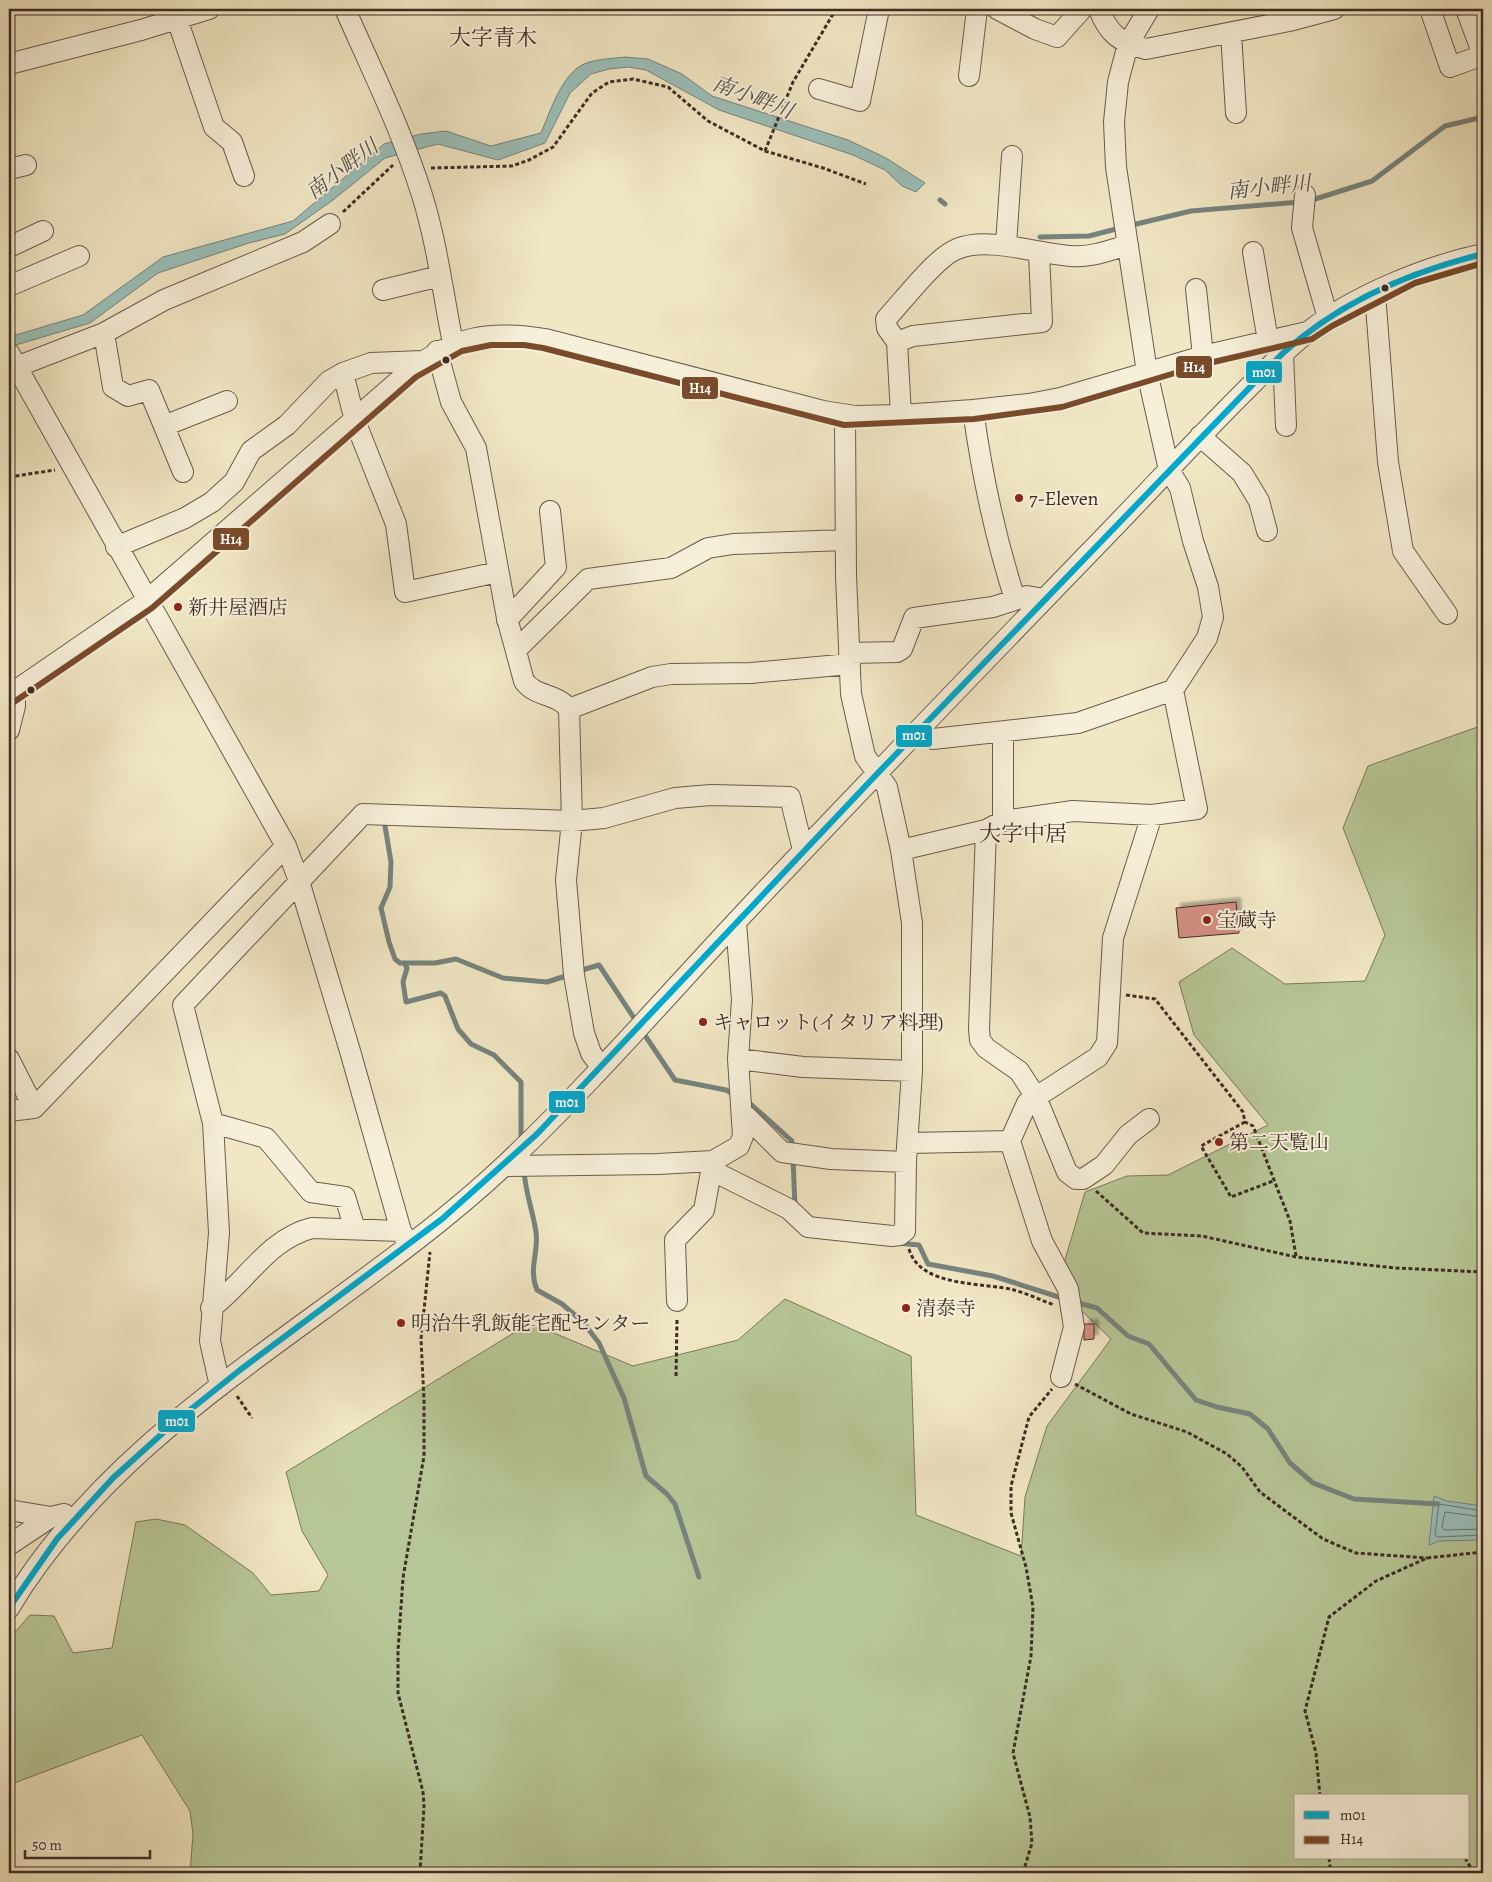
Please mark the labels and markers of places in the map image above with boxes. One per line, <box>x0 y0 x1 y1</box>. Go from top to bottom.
unlabelled marker <box>1380 283 1390 293</box>
unlabelled marker <box>441 355 451 365</box>
place label: 7-Eleven <box>1029 485 1099 512</box>
marker: 7-Eleven <box>1013 492 1025 504</box>
place label: 新井屋酒店 <box>188 594 288 621</box>
marker: 新井屋酒店 <box>172 601 184 613</box>
unlabelled marker <box>26 685 36 695</box>
place label: 宝蔵寺 <box>1217 907 1277 934</box>
marker: 宝蔵寺 <box>1201 914 1213 926</box>
place label: キャロット(イタリア料理) <box>713 1009 944 1036</box>
marker: キャロット(イタリア料理) <box>697 1016 709 1028</box>
place label: 第二天覧山 <box>1229 1129 1329 1156</box>
marker: 第二天覧山 <box>1213 1136 1225 1148</box>
place label: 清泰寺 <box>916 1295 976 1322</box>
marker: 清泰寺 <box>900 1302 912 1314</box>
place label: 明治牛乳飯能宅配センター <box>411 1310 650 1337</box>
marker: 明治牛乳飯能宅配センター <box>395 1317 407 1329</box>

